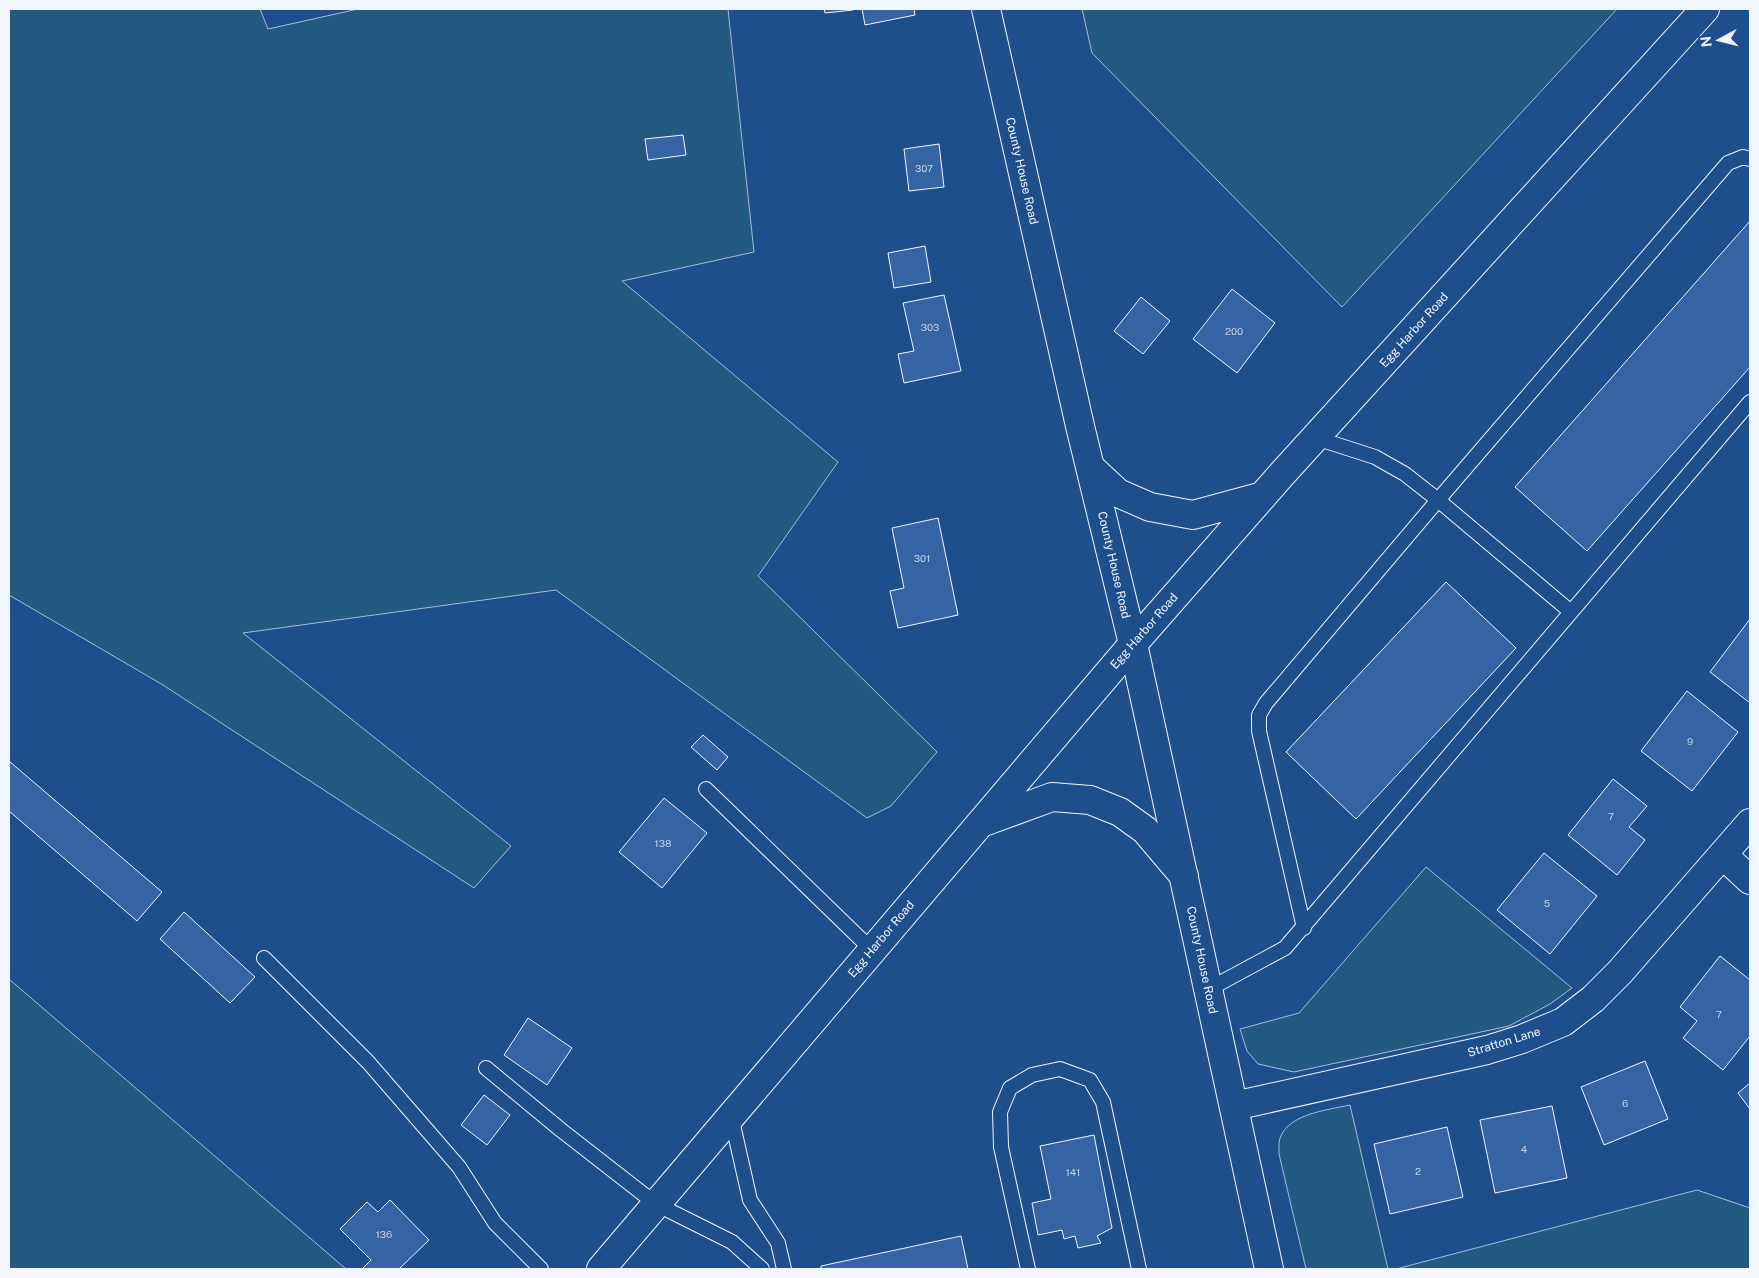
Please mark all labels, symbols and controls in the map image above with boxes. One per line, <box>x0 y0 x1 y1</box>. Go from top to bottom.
north arrow <box>1694 15 1744 65</box>
text: N <box>1697 35 1715 48</box>
street label: County House Road <box>1003 116 1041 226</box>
house number: 307 <box>915 162 933 174</box>
street label: Egg Harbor Road <box>1377 290 1451 370</box>
house number: 303 <box>921 321 939 333</box>
house number: 200 <box>1225 325 1243 337</box>
street label: County House Road <box>1095 510 1133 620</box>
house number: 301 <box>914 552 930 564</box>
street label: Egg Harbor Road <box>1107 590 1181 672</box>
house number: 9 <box>1687 735 1693 747</box>
house number: 7 <box>1608 810 1614 822</box>
house number: 138 <box>655 837 671 849</box>
house number: 5 <box>1544 897 1550 909</box>
street label: Egg Harbor Road <box>845 898 917 980</box>
street label: County House Road <box>1184 905 1220 1015</box>
house number: 7 <box>1716 1008 1722 1020</box>
street label: Stratton Lane <box>1466 1024 1542 1060</box>
house number: 6 <box>1622 1097 1628 1109</box>
house number: 4 <box>1521 1143 1527 1155</box>
house number: 2 <box>1415 1165 1421 1177</box>
house number: 141 <box>1066 1166 1080 1178</box>
house number: 136 <box>376 1228 392 1240</box>

